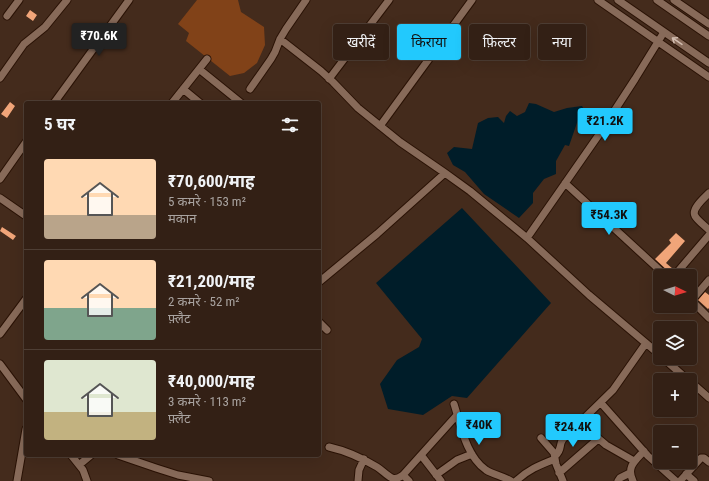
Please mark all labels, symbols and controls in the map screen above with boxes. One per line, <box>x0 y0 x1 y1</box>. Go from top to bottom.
pin: ₹70.6K <box>66 23 132 57</box>
chip: खरीदें <box>333 24 389 60</box>
chip: किराया <box>397 24 461 60</box>
chip: फ़िल्टर <box>469 24 530 60</box>
chip: नया <box>538 24 586 60</box>
text: ₹70.6K <box>81 28 117 43</box>
one-way arrow <box>672 37 683 45</box>
pin: ₹21.2K <box>572 108 638 142</box>
text: ₹21.2K <box>587 113 623 128</box>
text: 5 घर <box>44 114 75 134</box>
icon: filters <box>279 114 301 136</box>
text: ₹70,600/माह <box>168 171 255 191</box>
icon: home <box>76 175 124 223</box>
text: 5 कमरे · 153 m² <box>168 194 246 209</box>
pin: ₹54.3K <box>576 202 642 236</box>
text: ₹54.3K <box>591 207 627 222</box>
text: मकान <box>168 211 196 226</box>
north arrow <box>653 269 697 313</box>
map controls <box>653 269 697 469</box>
text: ₹21,200/माह <box>168 271 255 291</box>
icon: home <box>76 276 124 324</box>
text: 2 कमरे · 52 m² <box>168 294 240 309</box>
text: फ़्लैट <box>168 311 191 326</box>
button: layers <box>653 321 697 365</box>
text: ₹40,000/माह <box>168 371 255 391</box>
button: + <box>653 373 697 417</box>
icon: home <box>76 376 124 424</box>
text: 3 कमरे · 113 m² <box>168 394 246 409</box>
text: फ़्लैट <box>168 411 191 426</box>
pin: ₹40K <box>455 412 503 446</box>
pin: ₹24.4K <box>540 414 606 448</box>
text: ₹40K <box>466 417 492 432</box>
text: ₹24.4K <box>555 419 591 434</box>
button: − <box>653 425 697 469</box>

